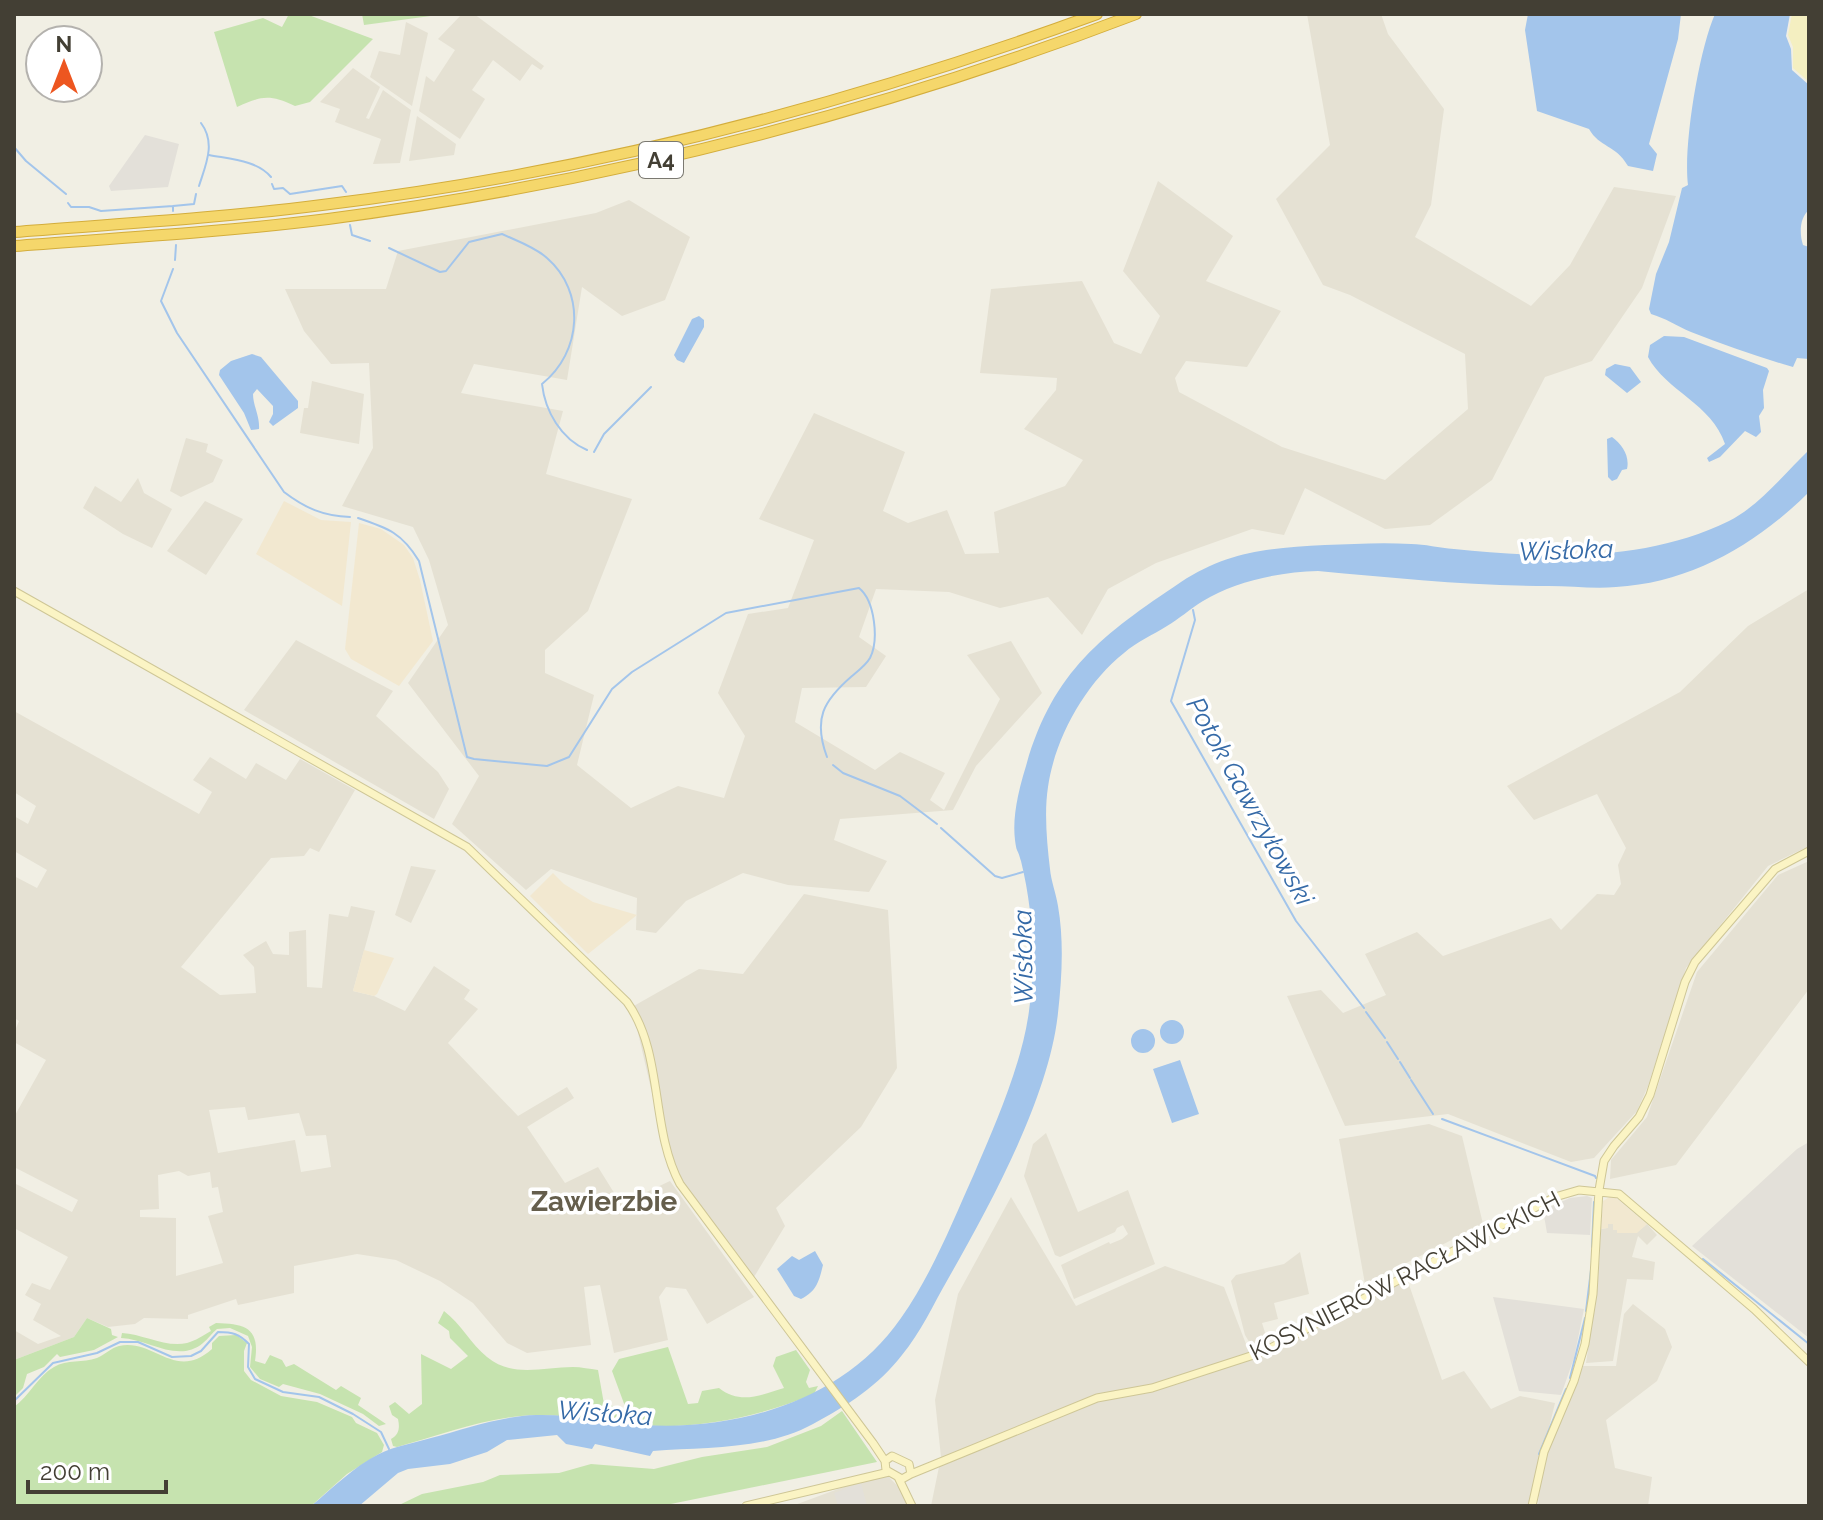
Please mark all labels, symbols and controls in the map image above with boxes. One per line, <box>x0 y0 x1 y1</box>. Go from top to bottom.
north arrow <box>24 24 104 104</box>
text: N <box>56 31 72 57</box>
road number: A4 <box>639 142 683 178</box>
water label: Wisłoka <box>1518 533 1614 567</box>
water label: Potok Gawrzyłowski <box>1180 692 1320 911</box>
water label: Wisłoka <box>1007 909 1039 1005</box>
street label: KOSYNIERÓW RACŁAWICKICH <box>1245 1184 1565 1367</box>
district label: Zawierzbie <box>531 1185 678 1218</box>
water label: Wisłoka <box>557 1395 653 1431</box>
scale bar <box>28 1444 166 1494</box>
text: 200 m <box>40 1457 110 1486</box>

